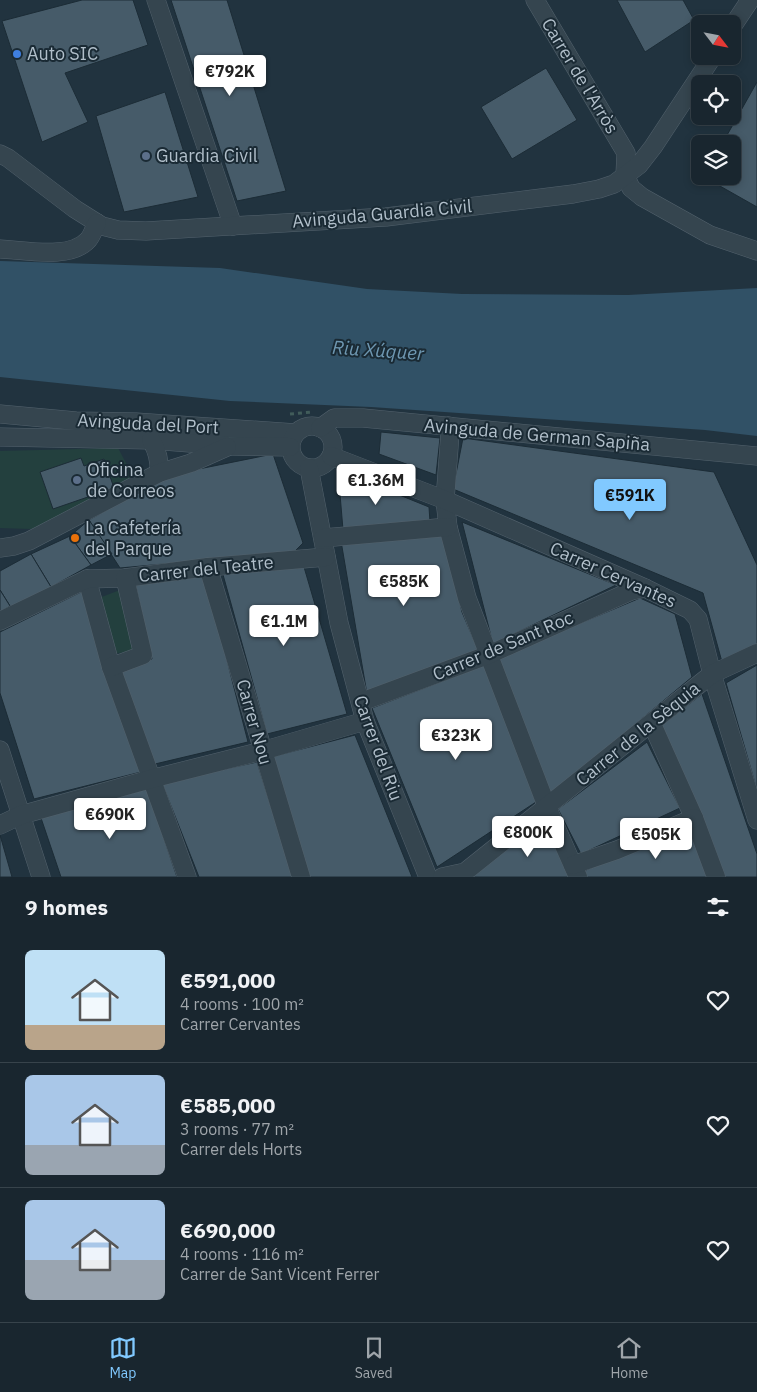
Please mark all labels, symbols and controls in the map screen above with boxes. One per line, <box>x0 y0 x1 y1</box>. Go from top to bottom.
street label: Carrer de l'Arròs <box>537 14 624 138</box>
north arrow <box>691 15 741 65</box>
map controls <box>691 15 741 185</box>
place label: Auto SIC <box>27 42 98 65</box>
marker: Auto SIC <box>11 48 23 60</box>
pin: €792K <box>195 54 265 97</box>
text: €792K <box>205 61 255 81</box>
button: locate <box>691 75 741 125</box>
button: layers <box>691 135 741 185</box>
place label: Guardia Civil <box>156 144 258 167</box>
marker: Guardia Civil <box>140 150 152 162</box>
street label: Avinguda Guardia Civil <box>291 194 473 233</box>
water label: Riu Xúquer <box>331 335 426 365</box>
street label: Avinguda del Port <box>77 408 219 439</box>
street label: Avinguda de German Sapiña <box>423 413 651 456</box>
place label: Oficina de Correos <box>87 458 175 502</box>
pin: €1.36M <box>335 464 417 506</box>
text: €1.36M <box>348 470 404 490</box>
marker: Oficina de Correos <box>71 474 83 486</box>
pin: €591K <box>595 478 665 521</box>
text: €591K <box>605 485 655 505</box>
place label: La Cafetería del Parque <box>85 516 182 560</box>
marker: La Cafetería del Parque <box>69 532 81 544</box>
street label: Carrer Cervantes <box>546 536 680 613</box>
street label: Carrer del Teatre <box>137 550 275 587</box>
pin: €585K <box>369 564 439 607</box>
text: €585K <box>379 571 429 591</box>
pin: €1.1M <box>249 604 319 647</box>
street label: Carrer de Sant Roc <box>429 606 577 686</box>
text: €1.1M <box>260 611 308 631</box>
street label: Carrer de la Sèquia <box>571 676 705 791</box>
street label: Carrer Nou <box>231 677 278 767</box>
street label: Carrer del Riu <box>349 692 408 804</box>
pin: €323K <box>421 718 491 761</box>
text: €323K <box>431 725 481 745</box>
pin: €690K <box>75 798 145 840</box>
text: €690K <box>85 804 135 824</box>
pin: €800K <box>493 816 563 858</box>
pin: €505K <box>621 818 691 860</box>
text: €800K <box>503 822 553 842</box>
text: €505K <box>631 824 681 844</box>
text: 9 homes <box>25 893 108 921</box>
icon: filters <box>704 893 732 921</box>
text: €591,000 <box>180 966 275 994</box>
icon: home <box>65 970 125 1030</box>
icon: heart <box>704 986 732 1014</box>
text: 4 rooms · 100 m² <box>180 994 304 1014</box>
text: Carrer Cervantes <box>180 1014 301 1034</box>
text: €585,000 <box>180 1091 275 1119</box>
icon: home <box>65 1095 125 1155</box>
icon: heart <box>704 1111 732 1139</box>
text: 3 rooms · 77 m² <box>180 1119 294 1139</box>
text: Carrer dels Horts <box>180 1139 302 1159</box>
text: €690,000 <box>180 1216 275 1244</box>
icon: home <box>65 1220 125 1280</box>
icon: heart <box>704 1236 732 1264</box>
text: 4 rooms · 116 m² <box>180 1244 304 1264</box>
text: Carrer de Sant Vicent Ferrer <box>180 1264 379 1284</box>
tab: Map <box>109 1334 137 1382</box>
tab: Saved <box>355 1334 393 1382</box>
tab: Home <box>610 1334 648 1382</box>

